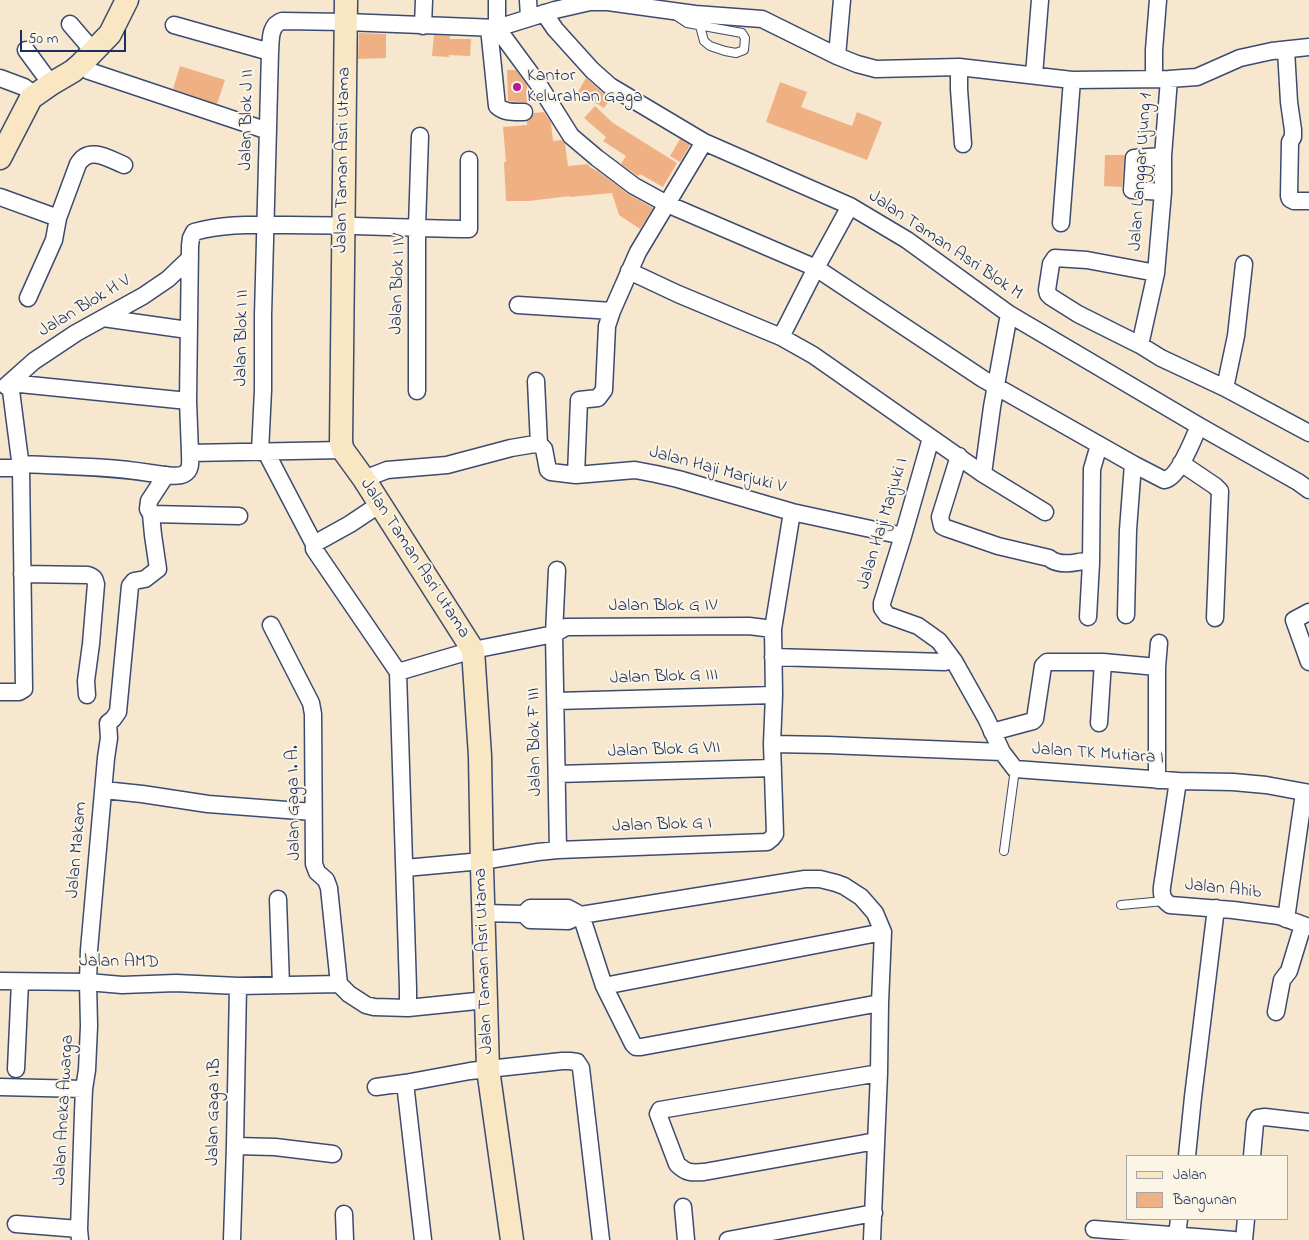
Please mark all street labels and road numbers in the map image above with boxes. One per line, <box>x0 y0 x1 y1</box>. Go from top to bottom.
street label: Jalan Taman Asri Utama <box>332 67 356 253</box>
street label: Jalan Blok J II <box>236 69 260 171</box>
street label: Jalan Langgar Ujung 1 <box>1126 92 1158 252</box>
street label: Jalan Taman Asri Blok M <box>864 186 1026 306</box>
street label: Jalan Blok I IV <box>386 233 412 335</box>
street label: Jalan Blok H V <box>35 271 135 343</box>
street label: Jalan Blok I II <box>231 289 255 387</box>
street label: Jalan Haji Marjuki V <box>646 442 788 500</box>
street label: Jalan Haji Marjuki I <box>854 456 914 592</box>
street label: Jalan Taman Asri Utama <box>354 475 474 643</box>
street label: Jalan Blok G IV <box>609 596 717 618</box>
street label: Jalan Blok G III <box>609 665 719 691</box>
street label: Jalan Blok F III <box>524 687 548 797</box>
street label: Jalan Blok G VII <box>607 738 721 764</box>
street label: Jalan TK Mutiara I <box>1031 740 1165 770</box>
street label: Jalan Gaga I. A. <box>283 745 307 861</box>
street label: Jalan Makam <box>63 801 93 899</box>
street label: Jalan Blok G I <box>612 813 712 839</box>
street label: Jalan Taman Asri Utama <box>471 868 499 1054</box>
street label: Jalan Ahib <box>1184 875 1262 905</box>
street label: Jalan AMD <box>79 952 159 974</box>
street label: Jalan Aneka Awarga <box>50 1034 80 1186</box>
street label: Jalan Gaga I.B <box>203 1058 227 1166</box>

